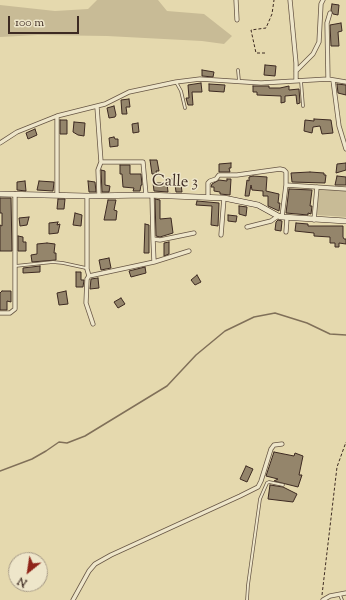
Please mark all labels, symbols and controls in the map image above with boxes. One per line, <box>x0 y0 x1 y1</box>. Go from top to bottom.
scale bar <box>10 8 81 34</box>
text: 100 m <box>15 14 44 32</box>
street label: Calle 3 <box>152 173 198 193</box>
north arrow <box>8 552 48 592</box>
text: N <box>15 572 30 591</box>

